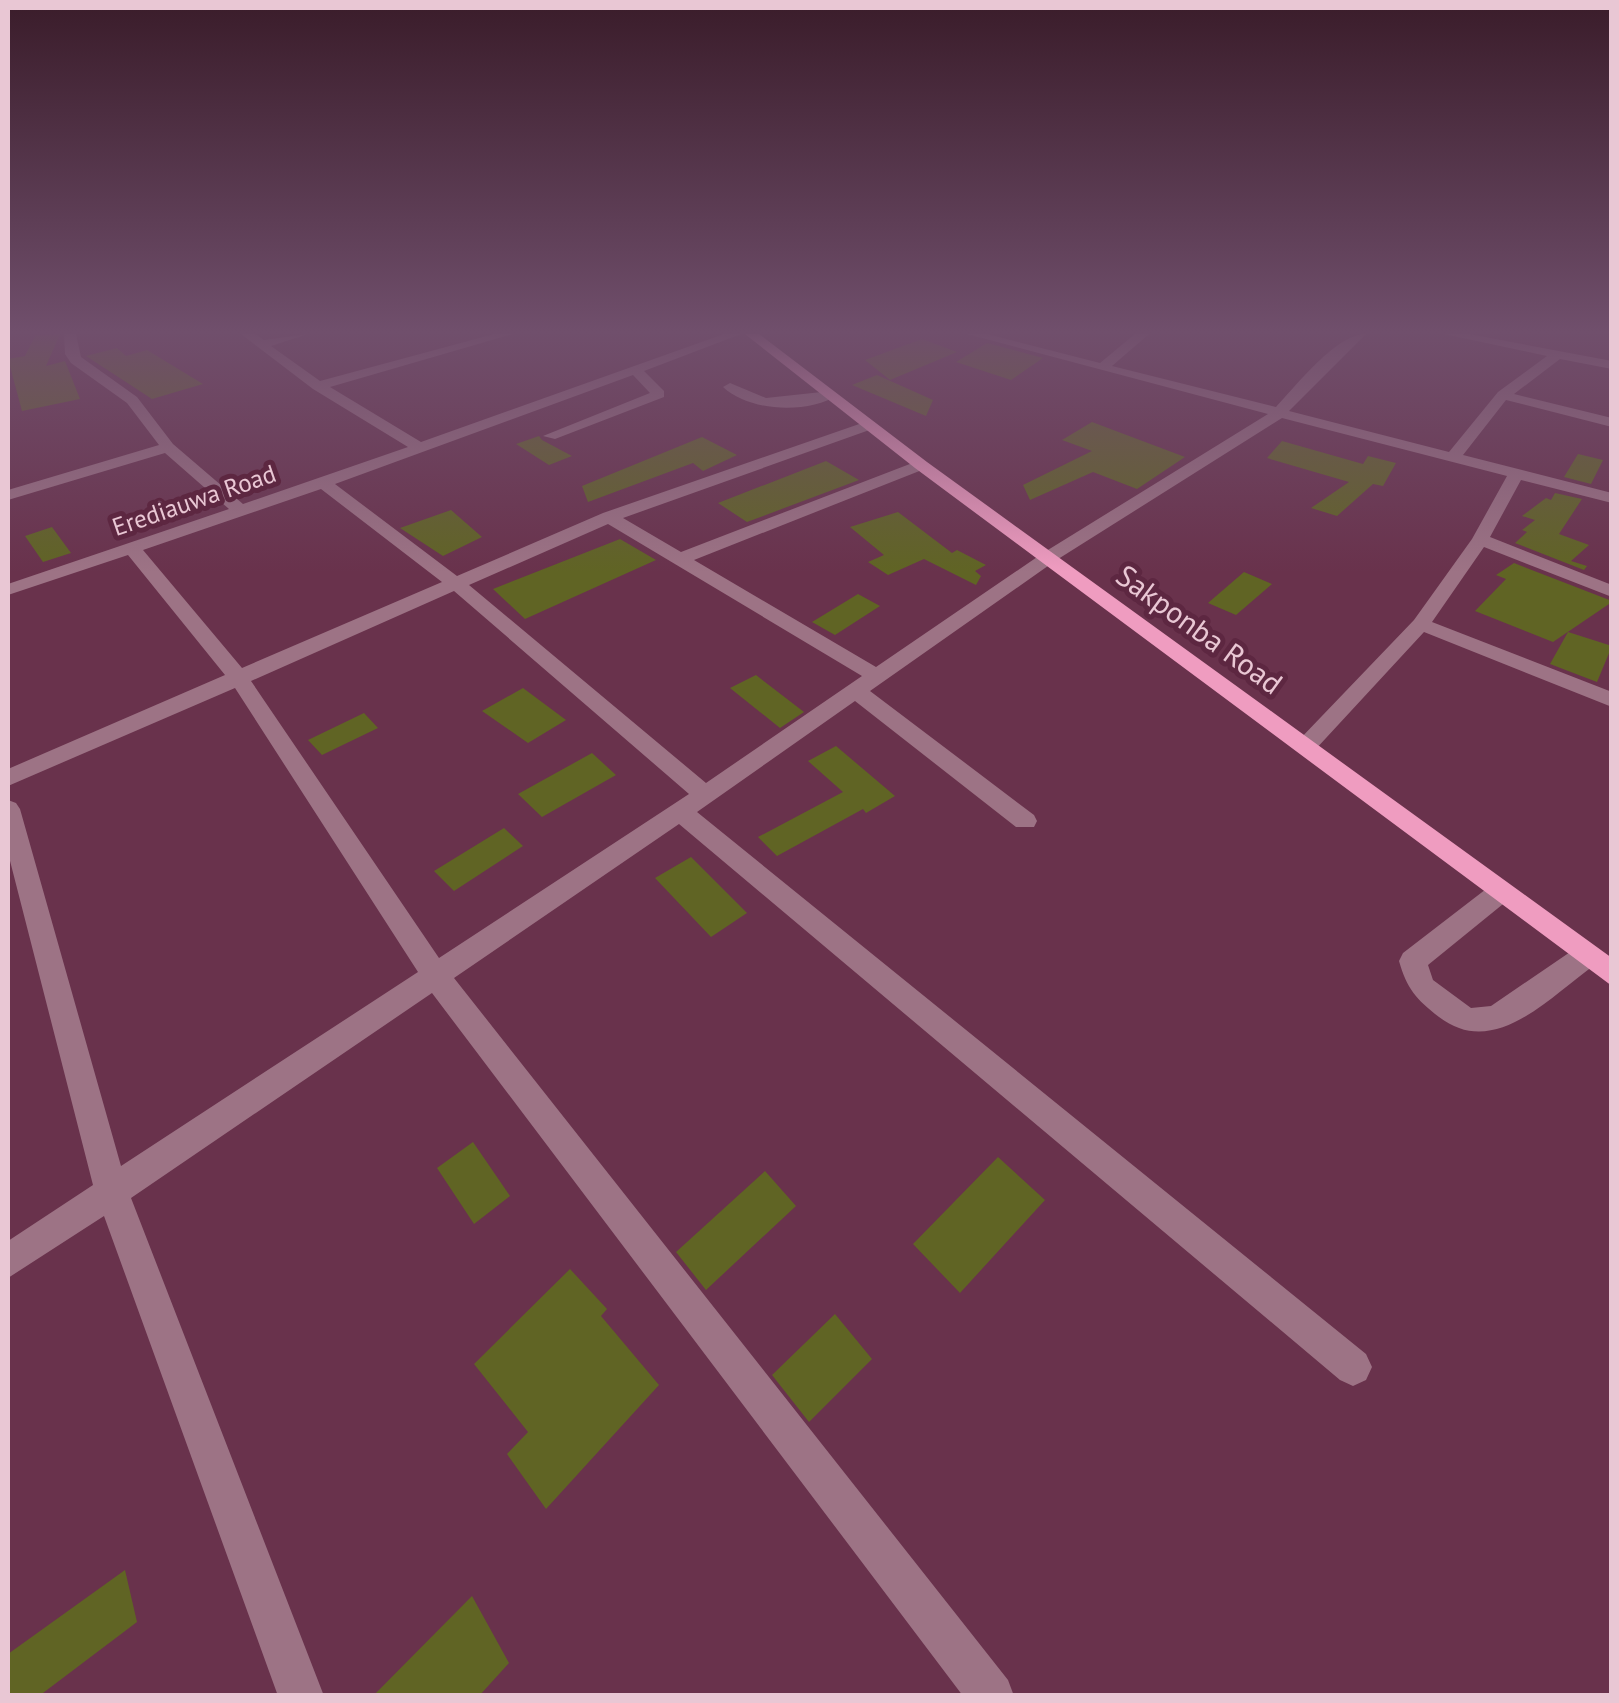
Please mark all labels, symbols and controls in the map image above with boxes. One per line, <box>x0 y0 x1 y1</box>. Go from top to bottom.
street label: Erediauwa Road <box>108 457 280 543</box>
street label: Sakponba Road <box>1109 555 1291 702</box>

